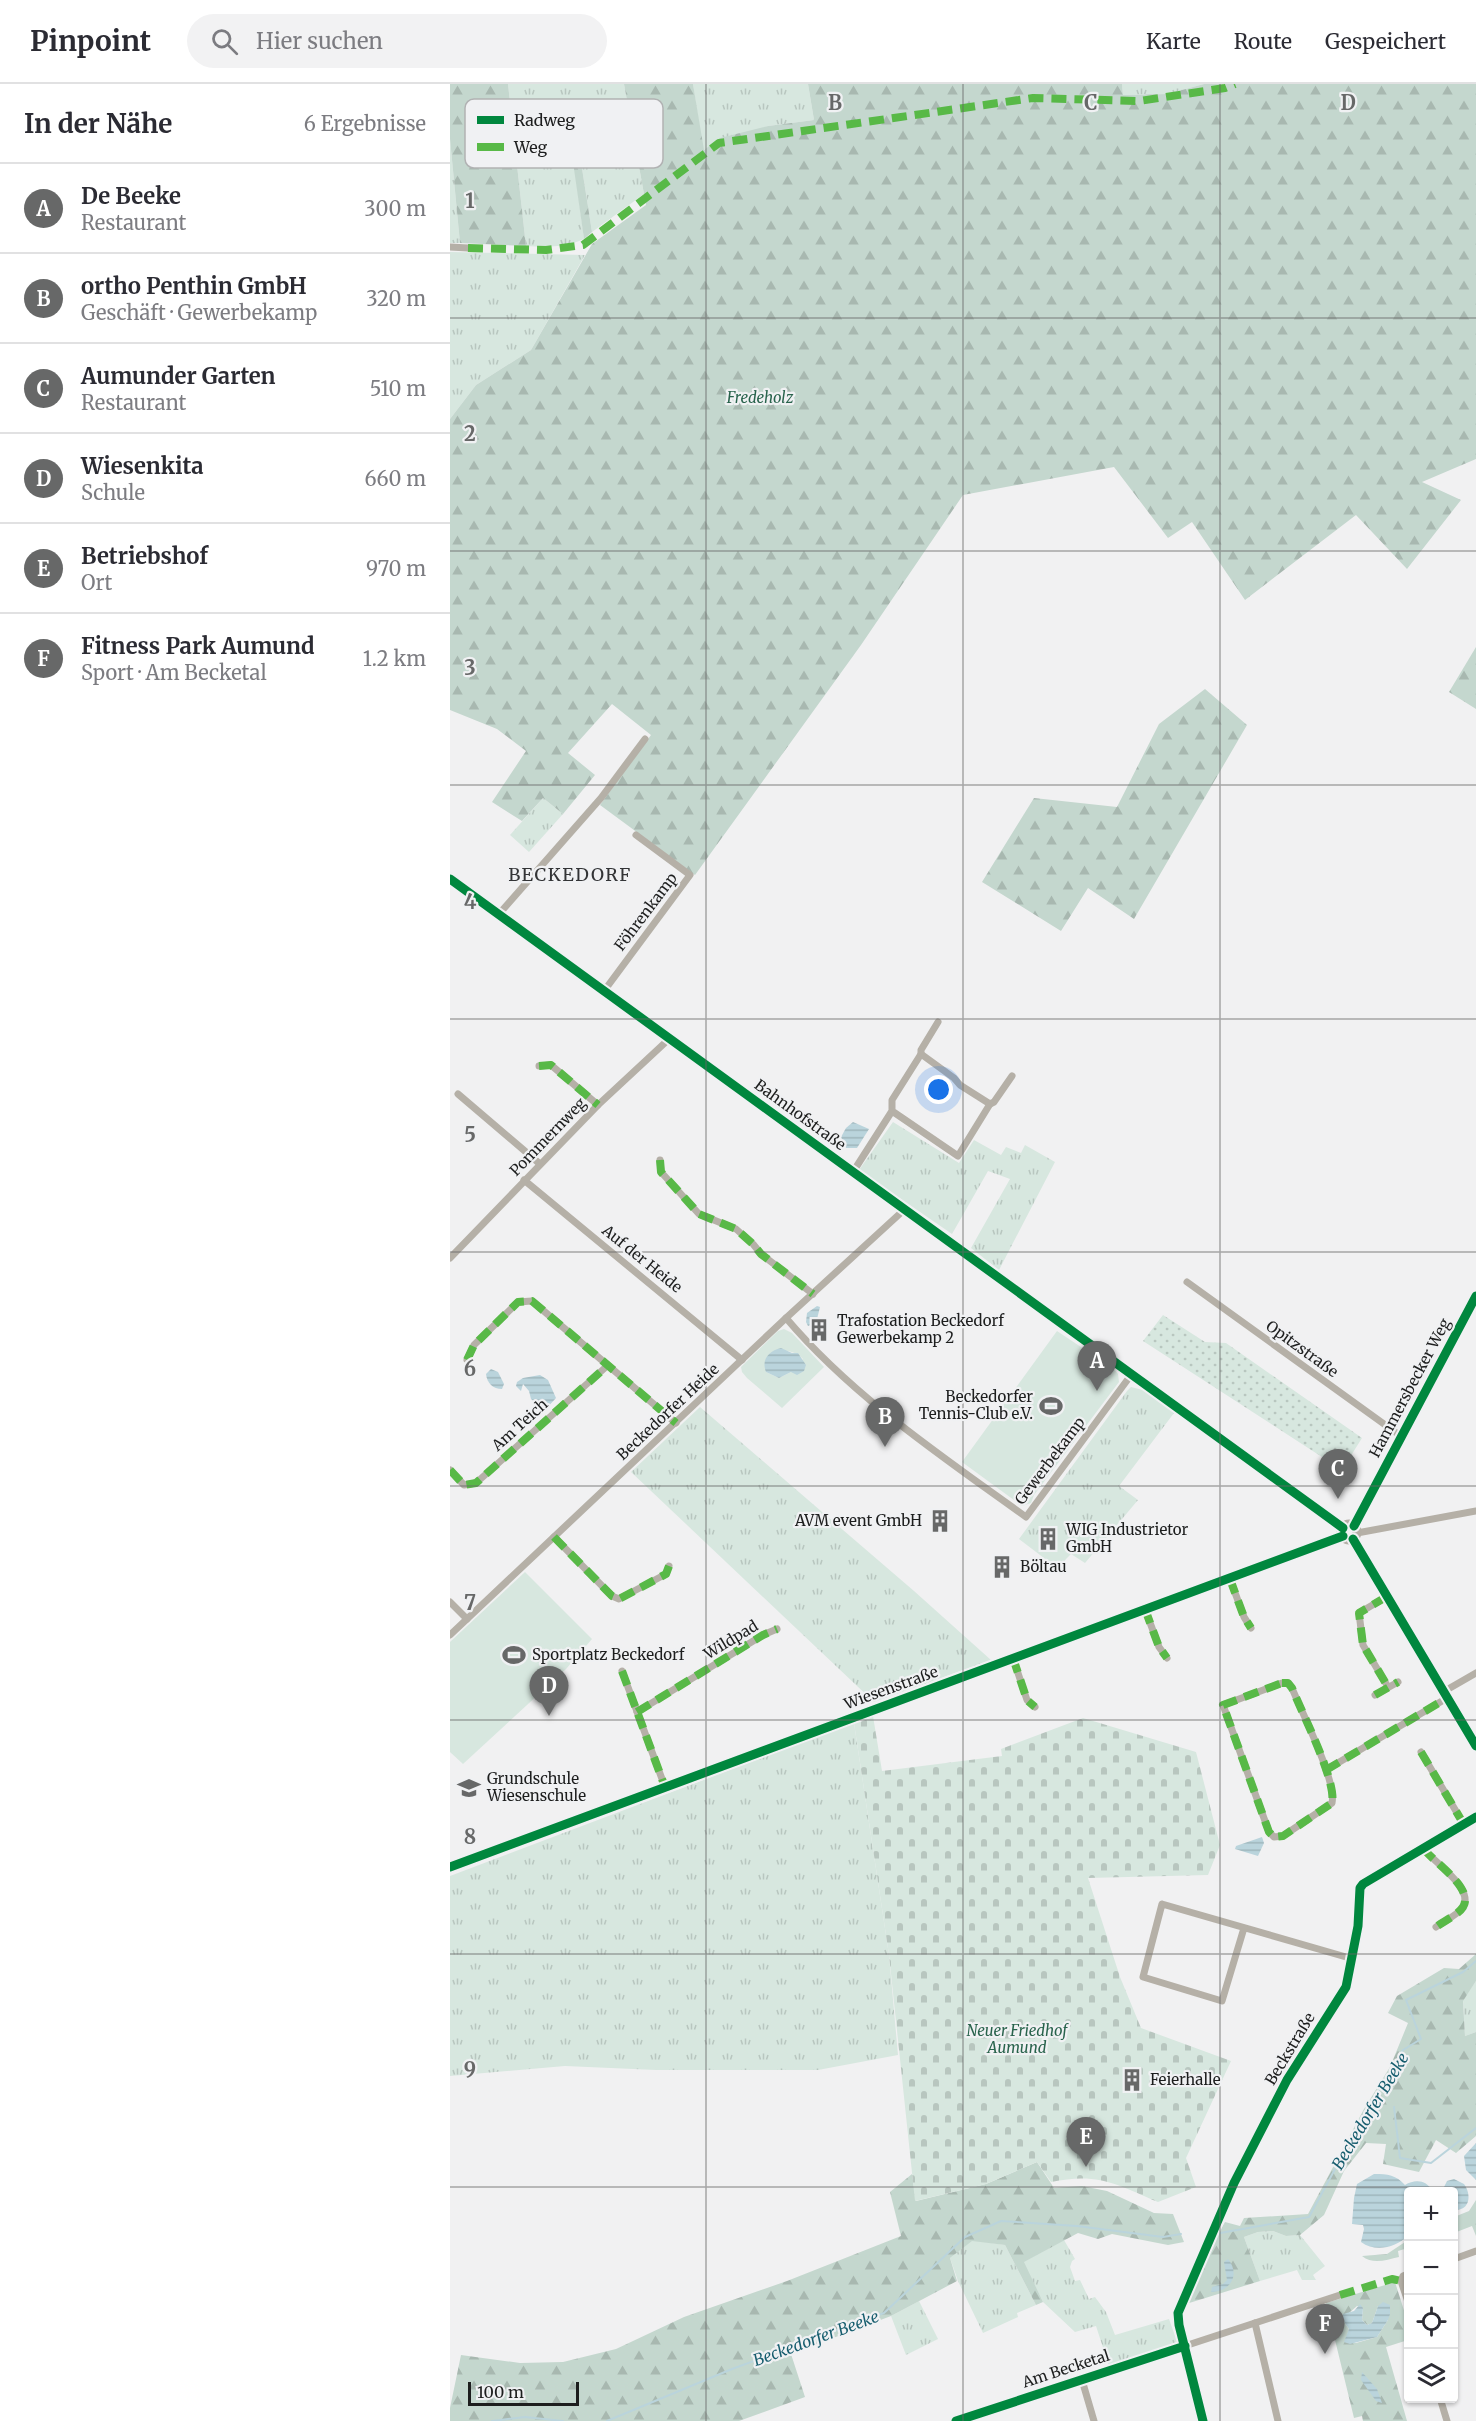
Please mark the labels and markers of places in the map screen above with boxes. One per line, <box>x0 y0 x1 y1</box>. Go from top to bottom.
place label: Trafostation Beckedorf Gewerbekamp 2 <box>837 1311 1005 1347</box>
building icon: Trafostation Beckedorf Gewerbekamp 2 <box>806 1317 832 1343</box>
pin: A <box>1078 1342 1116 1391</box>
place label: Beckedorfer Tennis-Club e.V. <box>919 1387 1033 1423</box>
sports icon: Beckedorfer Tennis-Club e.V. <box>1038 1393 1064 1419</box>
pin: B <box>866 1398 904 1447</box>
pin: C <box>1318 1450 1358 1499</box>
building icon: AVM event GmbH <box>927 1508 953 1534</box>
place label: AVM event GmbH <box>794 1511 922 1530</box>
place label: WIG Industrietor GmbH <box>1065 1520 1188 1556</box>
building icon: WIG Industrietor GmbH <box>1035 1526 1061 1552</box>
building icon: Böltau <box>989 1554 1015 1580</box>
place label: Böltau <box>1020 1557 1067 1576</box>
sports icon: Sportplatz Beckedorf <box>501 1642 527 1668</box>
place label: Sportplatz Beckedorf <box>532 1645 686 1664</box>
pin: D <box>530 1666 568 1716</box>
place label: Grundschule Wiesenschule <box>486 1769 586 1805</box>
school or university icon: Grundschule Wiesenschule <box>456 1775 482 1801</box>
building icon: Feierhalle <box>1119 2067 1145 2093</box>
place label: Feierhalle <box>1150 2070 1221 2089</box>
pin: E <box>1066 2118 1106 2167</box>
pin: F <box>1306 2304 1344 2354</box>

